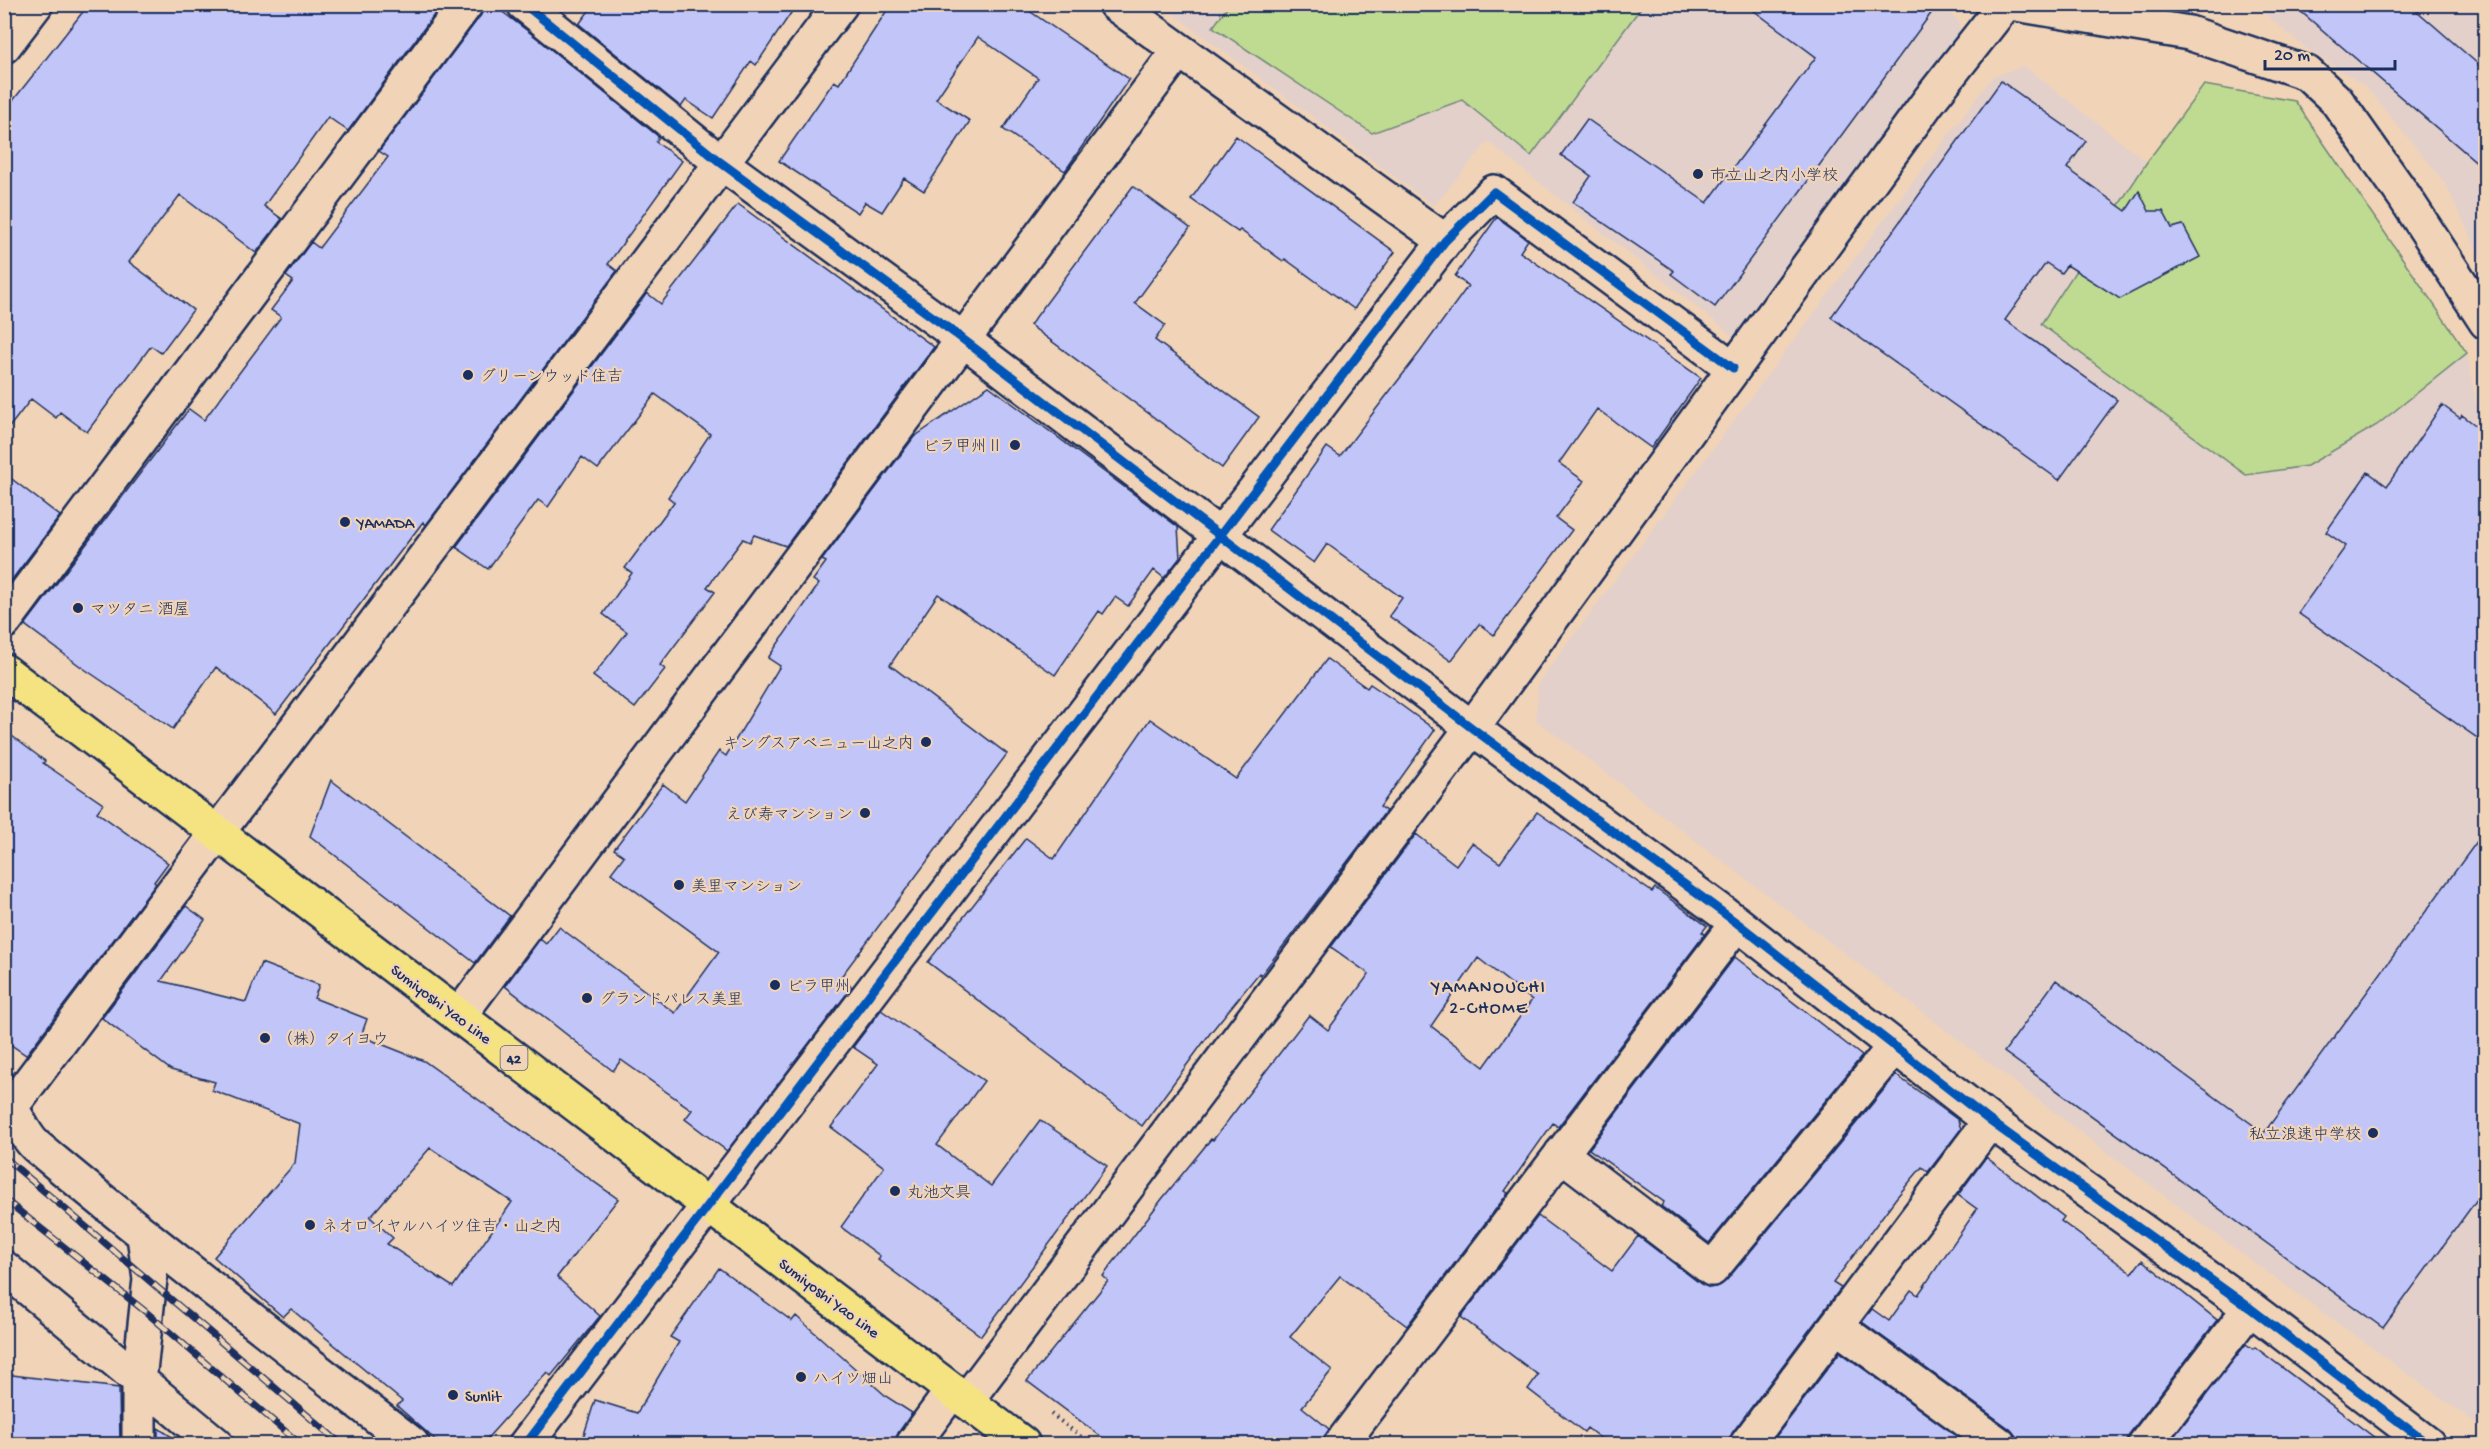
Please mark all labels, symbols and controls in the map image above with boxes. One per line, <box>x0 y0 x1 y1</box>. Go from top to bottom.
scale bar <box>2265 33 2396 71</box>
text: 20 m <box>2274 46 2310 67</box>
place label: 市立山之内小学校 <box>1710 166 1838 187</box>
marker: 市立山之内小学校 <box>1691 167 1705 181</box>
marker: グリーンウッド住吉 <box>461 368 475 382</box>
place label: グリーンウッド住吉 <box>480 368 623 388</box>
place label: ビラ甲州Ⅱ <box>923 438 1003 458</box>
marker: ビラ甲州Ⅱ <box>1008 438 1022 452</box>
marker: YAMADA <box>338 515 352 529</box>
place label: YAMADA <box>355 516 416 535</box>
marker: マツタニ 酒屋 <box>71 601 85 615</box>
place label: マツタニ 酒屋 <box>90 601 190 621</box>
place label: キングスアベニュー山之内 <box>723 734 914 755</box>
marker: キングスアベニュー山之内 <box>919 735 933 749</box>
place label: えび寿マンション <box>726 806 853 826</box>
marker: えび寿マンション <box>858 806 872 820</box>
marker: 美里マンション <box>672 878 686 892</box>
place label: 美里マンション <box>691 878 802 898</box>
street label: Sumiyoshi Yao Line <box>386 962 495 1050</box>
marker: ビラ甲州 <box>768 978 782 992</box>
place label: ビラ甲州 <box>787 978 851 998</box>
district label: YAMANOUCHI 2-CHOME <box>1430 978 1546 1020</box>
marker: グランドパレス美里 <box>580 991 594 1005</box>
place label: グランドパレス美里 <box>599 991 743 1011</box>
place label: （株）タイヨウ <box>277 1030 388 1051</box>
marker: （株）タイヨウ <box>258 1031 272 1045</box>
road number: 42 <box>500 1046 528 1070</box>
place label: 私立浪速中学校 <box>2249 1125 2361 1146</box>
marker: 私立浪速中学校 <box>2366 1126 2380 1140</box>
marker: 丸池文具 <box>888 1184 902 1198</box>
place label: 丸池文具 <box>907 1184 971 1204</box>
place label: ネオロイヤルハイツ住吉・山之内 <box>322 1217 562 1238</box>
marker: ネオロイヤルハイツ住吉・山之内 <box>303 1218 317 1232</box>
street label: Sumiyoshi Yao Line <box>774 1256 883 1344</box>
marker: ハイツ畑山 <box>794 1370 808 1384</box>
place label: ハイツ畑山 <box>813 1370 893 1390</box>
marker: Sunlit <box>446 1388 460 1402</box>
place label: Sunlit <box>465 1389 503 1408</box>

